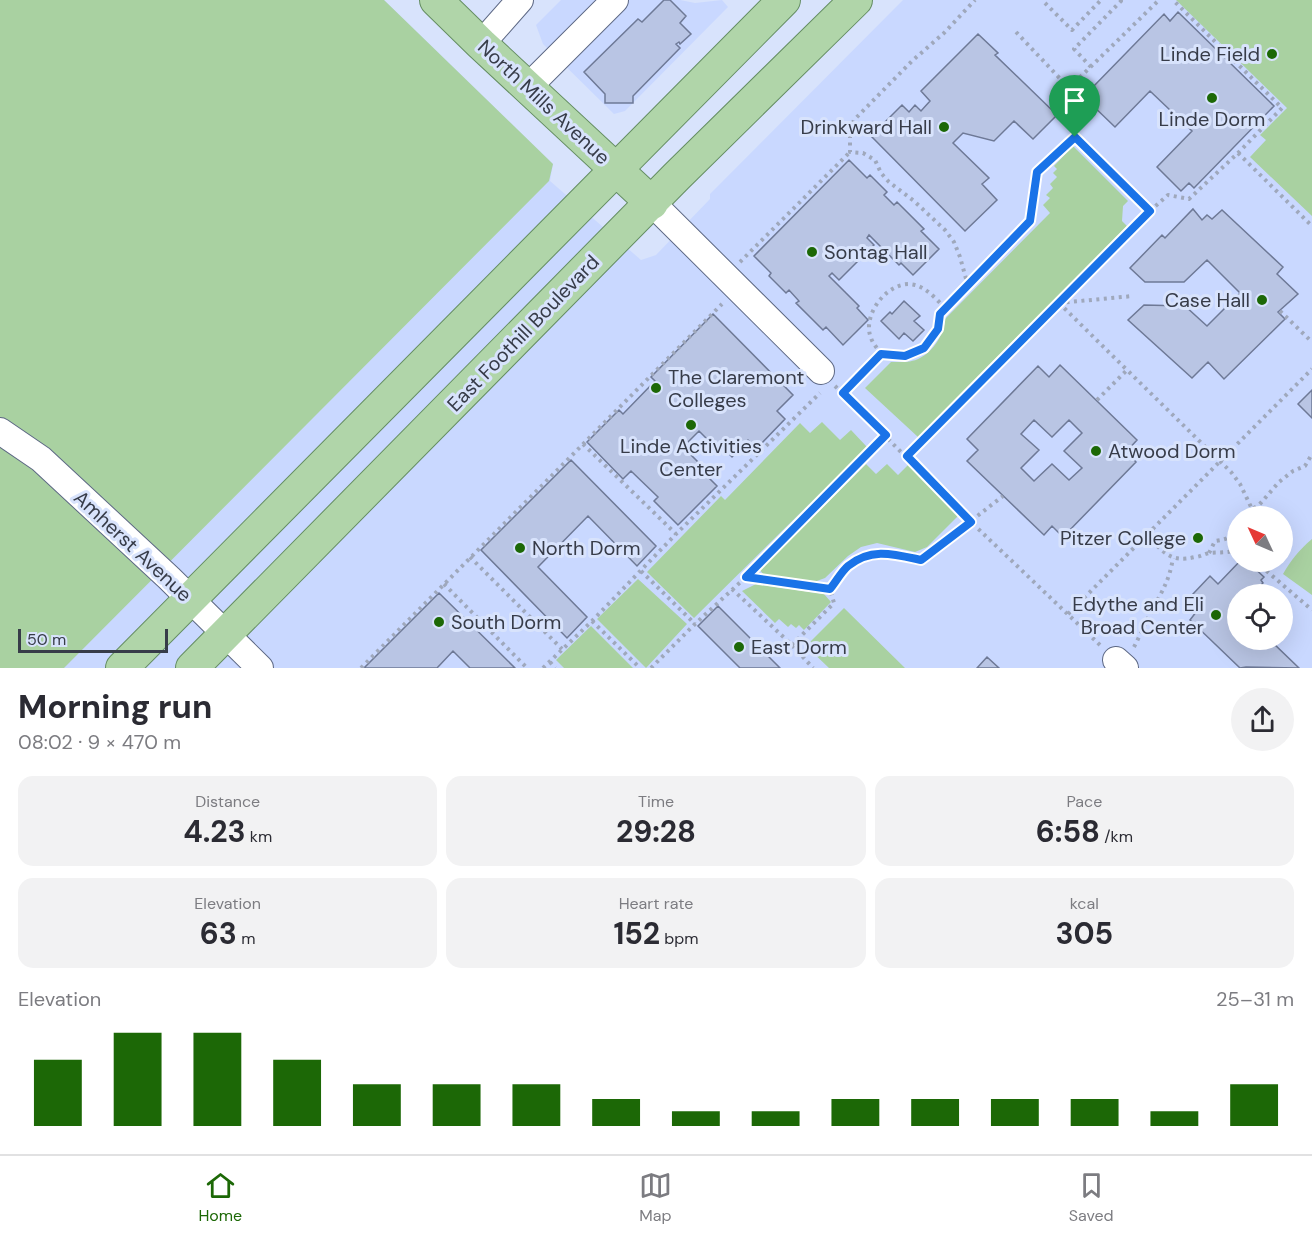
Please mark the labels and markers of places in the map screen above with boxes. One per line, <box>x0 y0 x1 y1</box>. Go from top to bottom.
place label: Linde Field <box>1160 41 1260 67</box>
marker: Linde Field <box>1265 47 1279 61</box>
pin <box>1049 75 1100 137</box>
marker: Linde Dorm <box>1205 91 1219 105</box>
place label: Linde Dorm <box>1159 106 1265 132</box>
place label: Drinkward Hall <box>800 114 932 140</box>
marker: Drinkward Hall <box>937 120 951 134</box>
place label: Sontag Hall <box>824 239 928 265</box>
marker: Sontag Hall <box>805 245 819 259</box>
place label: Case Hall <box>1165 287 1250 313</box>
marker: Case Hall <box>1255 293 1269 307</box>
place label: The Claremont Colleges <box>668 364 805 413</box>
marker: The Claremont Colleges <box>649 381 663 395</box>
marker: Linde Activities Center <box>684 418 698 432</box>
place label: Linde Activities Center <box>620 433 762 482</box>
place label: Atwood Dorm <box>1108 438 1236 464</box>
marker: Atwood Dorm <box>1089 444 1103 458</box>
place label: Pitzer College <box>1060 525 1186 551</box>
marker: Pitzer College <box>1191 531 1205 545</box>
place label: North Dorm <box>532 535 641 561</box>
marker: North Dorm <box>513 541 527 555</box>
place label: Edythe and Eli Broad Center <box>1072 591 1204 640</box>
marker: Edythe and Eli Broad Center <box>1209 608 1223 622</box>
place label: South Dorm <box>451 609 561 635</box>
marker: South Dorm <box>432 615 446 629</box>
place label: East Dorm <box>751 634 847 660</box>
marker: East Dorm <box>732 640 746 654</box>

